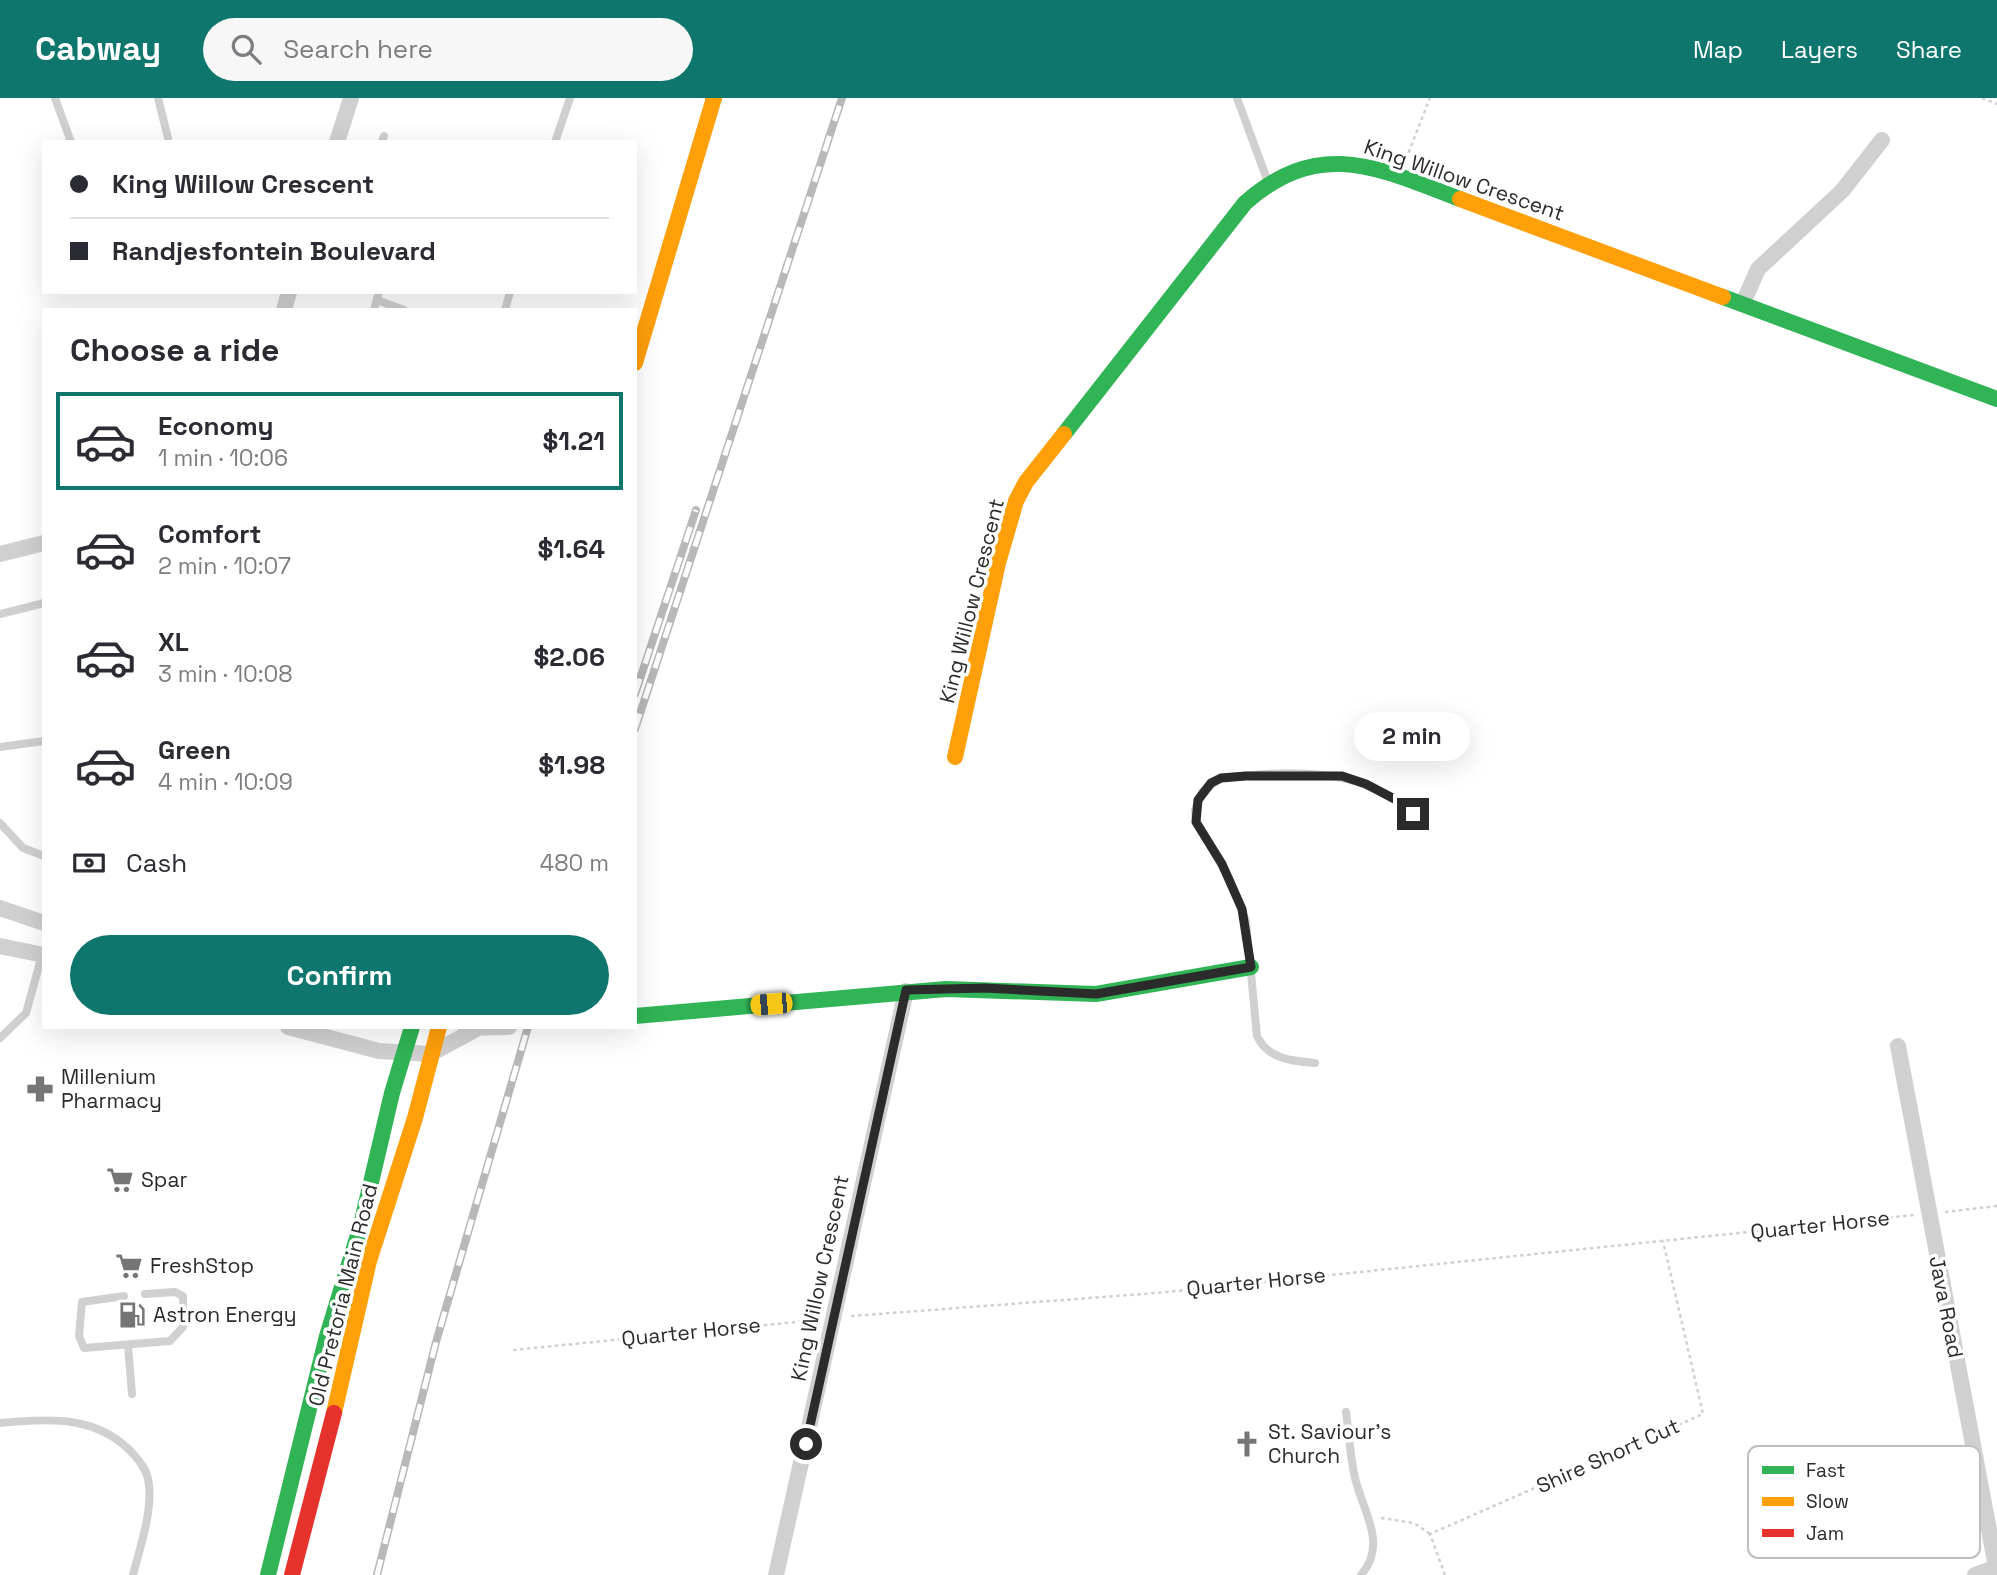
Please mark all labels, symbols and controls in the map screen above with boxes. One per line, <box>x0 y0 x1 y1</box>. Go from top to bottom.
search box <box>203 18 693 81</box>
text: Cabway <box>35 28 161 70</box>
icon: search <box>227 30 265 68</box>
text: Search here <box>283 32 433 66</box>
text: Map <box>1693 34 1743 65</box>
text: Layers <box>1781 34 1858 65</box>
text: Share <box>1896 34 1962 65</box>
street label: King Willow Crescent <box>1360 133 1568 226</box>
text: King Willow Crescent <box>112 167 374 201</box>
text: Randjesfontein Boulevard <box>112 234 436 268</box>
text: Choose a ride <box>70 330 280 370</box>
text: Economy <box>158 409 274 443</box>
icon: car <box>74 410 137 473</box>
text: $1.21 <box>543 424 605 458</box>
text: 1 min · 10:06 <box>158 443 288 473</box>
street label: King Willow Crescent <box>933 496 1010 706</box>
text: Comfort <box>158 517 261 551</box>
icon: car <box>74 518 137 581</box>
text: $1.64 <box>537 532 605 566</box>
text: 2 min · 10:07 <box>158 551 291 581</box>
text: XL <box>158 625 189 659</box>
icon: car <box>74 626 137 689</box>
text: $2.06 <box>533 640 605 674</box>
text: 3 min · 10:08 <box>158 659 293 689</box>
callout: 2 min <box>1355 712 1471 762</box>
text: 2 min <box>1382 721 1442 751</box>
text: Green <box>158 733 231 767</box>
icon: car <box>74 734 137 797</box>
text: $1.98 <box>538 748 605 782</box>
text: 4 min · 10:09 <box>158 767 293 797</box>
route end <box>1397 798 1429 830</box>
icon: cash <box>70 844 108 882</box>
text: Cash <box>126 846 187 880</box>
text: 480 m <box>540 848 609 878</box>
button: Confirm <box>70 935 609 1015</box>
car <box>750 992 793 1016</box>
place label: Millenium Pharmacy <box>61 1063 162 1114</box>
pharmacy icon: Millenium Pharmacy <box>25 1074 55 1104</box>
supermarket icon: Spar <box>105 1165 135 1195</box>
place label: Spar <box>141 1166 187 1193</box>
street label: King Willow Crescent <box>784 1172 855 1383</box>
street label: Old Pretoria Main Road <box>302 1181 383 1409</box>
street label: Quarter Horse <box>1749 1204 1891 1245</box>
supermarket icon: FreshStop <box>114 1251 144 1281</box>
place label: FreshStop <box>150 1252 254 1279</box>
street label: Java Road <box>1923 1254 1970 1360</box>
street label: Quarter Horse <box>1185 1261 1327 1302</box>
fuel station icon: Astron Energy <box>117 1300 147 1330</box>
place label: Astron Energy <box>153 1301 297 1328</box>
street label: Quarter Horse <box>620 1311 762 1352</box>
street label: Shire Short Cut <box>1532 1412 1684 1499</box>
place label: St. Saviour's Church <box>1268 1418 1391 1469</box>
route start <box>790 1428 822 1460</box>
church icon: St. Saviour's Church <box>1232 1429 1262 1459</box>
legend <box>1748 1446 1980 1558</box>
text: Fast <box>1806 1458 1846 1483</box>
text: Slow <box>1806 1489 1849 1514</box>
text: Jam <box>1806 1521 1844 1546</box>

